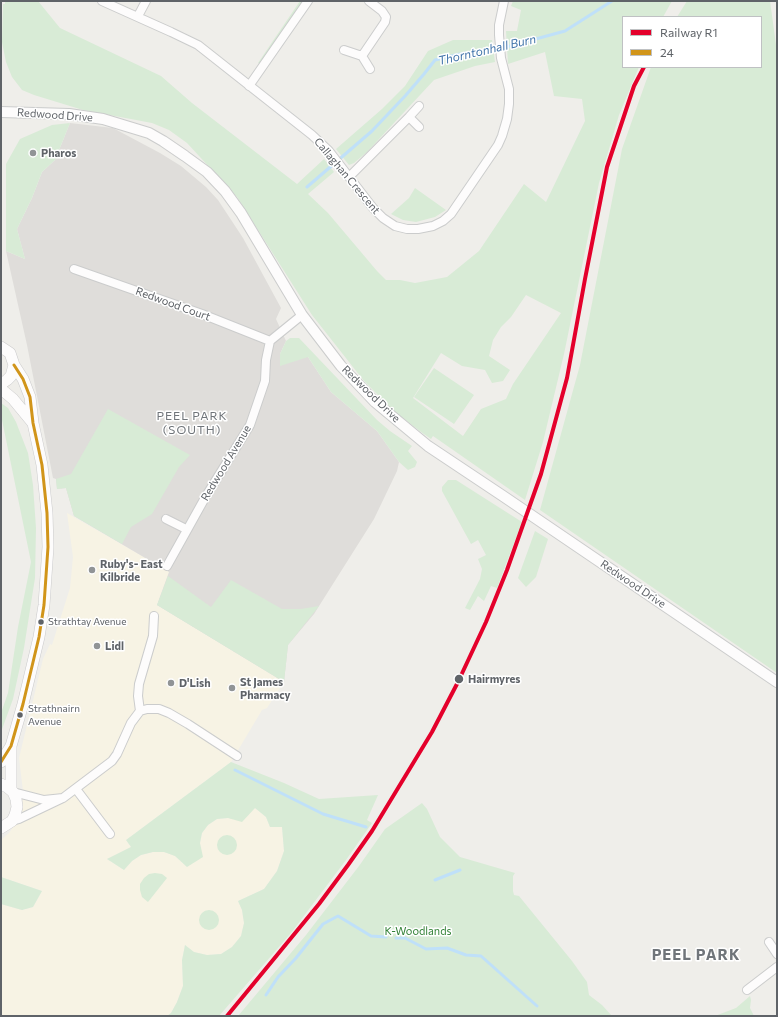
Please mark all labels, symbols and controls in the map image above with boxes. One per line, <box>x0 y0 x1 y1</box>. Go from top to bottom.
legend <box>622 16 762 68</box>
text: Railway R1 <box>660 25 718 39</box>
water label: Thorntonhall Burn <box>437 32 537 68</box>
text: 24 <box>660 45 674 59</box>
street label: Redwood Drive <box>17 106 93 124</box>
street label: Callaghan Crescent <box>311 135 383 217</box>
place label: Pharos <box>41 146 76 160</box>
marker: Pharos <box>28 148 38 158</box>
street label: Redwood Court <box>134 284 212 324</box>
street label: Redwood Drive <box>339 363 403 425</box>
district label: PEEL PARK (SOUTH) <box>156 409 228 437</box>
street label: Redwood Avenue <box>198 423 254 503</box>
place label: Ruby's- East Kilbride <box>100 557 163 583</box>
street label: Redwood Drive <box>598 557 668 611</box>
marker: Ruby's- East Kilbride <box>87 565 97 575</box>
place label: Strathtay Avenue <box>48 616 126 628</box>
marker: Strathtay Avenue <box>36 617 46 627</box>
place label: Lidl <box>105 639 124 653</box>
marker: Lidl <box>92 641 102 651</box>
place label: Hairmyres <box>468 672 520 686</box>
marker: Hairmyres <box>453 673 465 685</box>
place label: St James Pharmacy <box>240 675 291 701</box>
place label: D'Lish <box>179 676 210 690</box>
marker: D'Lish <box>166 678 176 688</box>
marker: St James Pharmacy <box>227 683 237 693</box>
place label: Strathnairn Avenue <box>28 703 80 726</box>
marker: Strathnairn Avenue <box>15 710 25 720</box>
park label: K-Woodlands <box>384 924 452 938</box>
district label: PEEL PARK <box>652 946 740 964</box>

